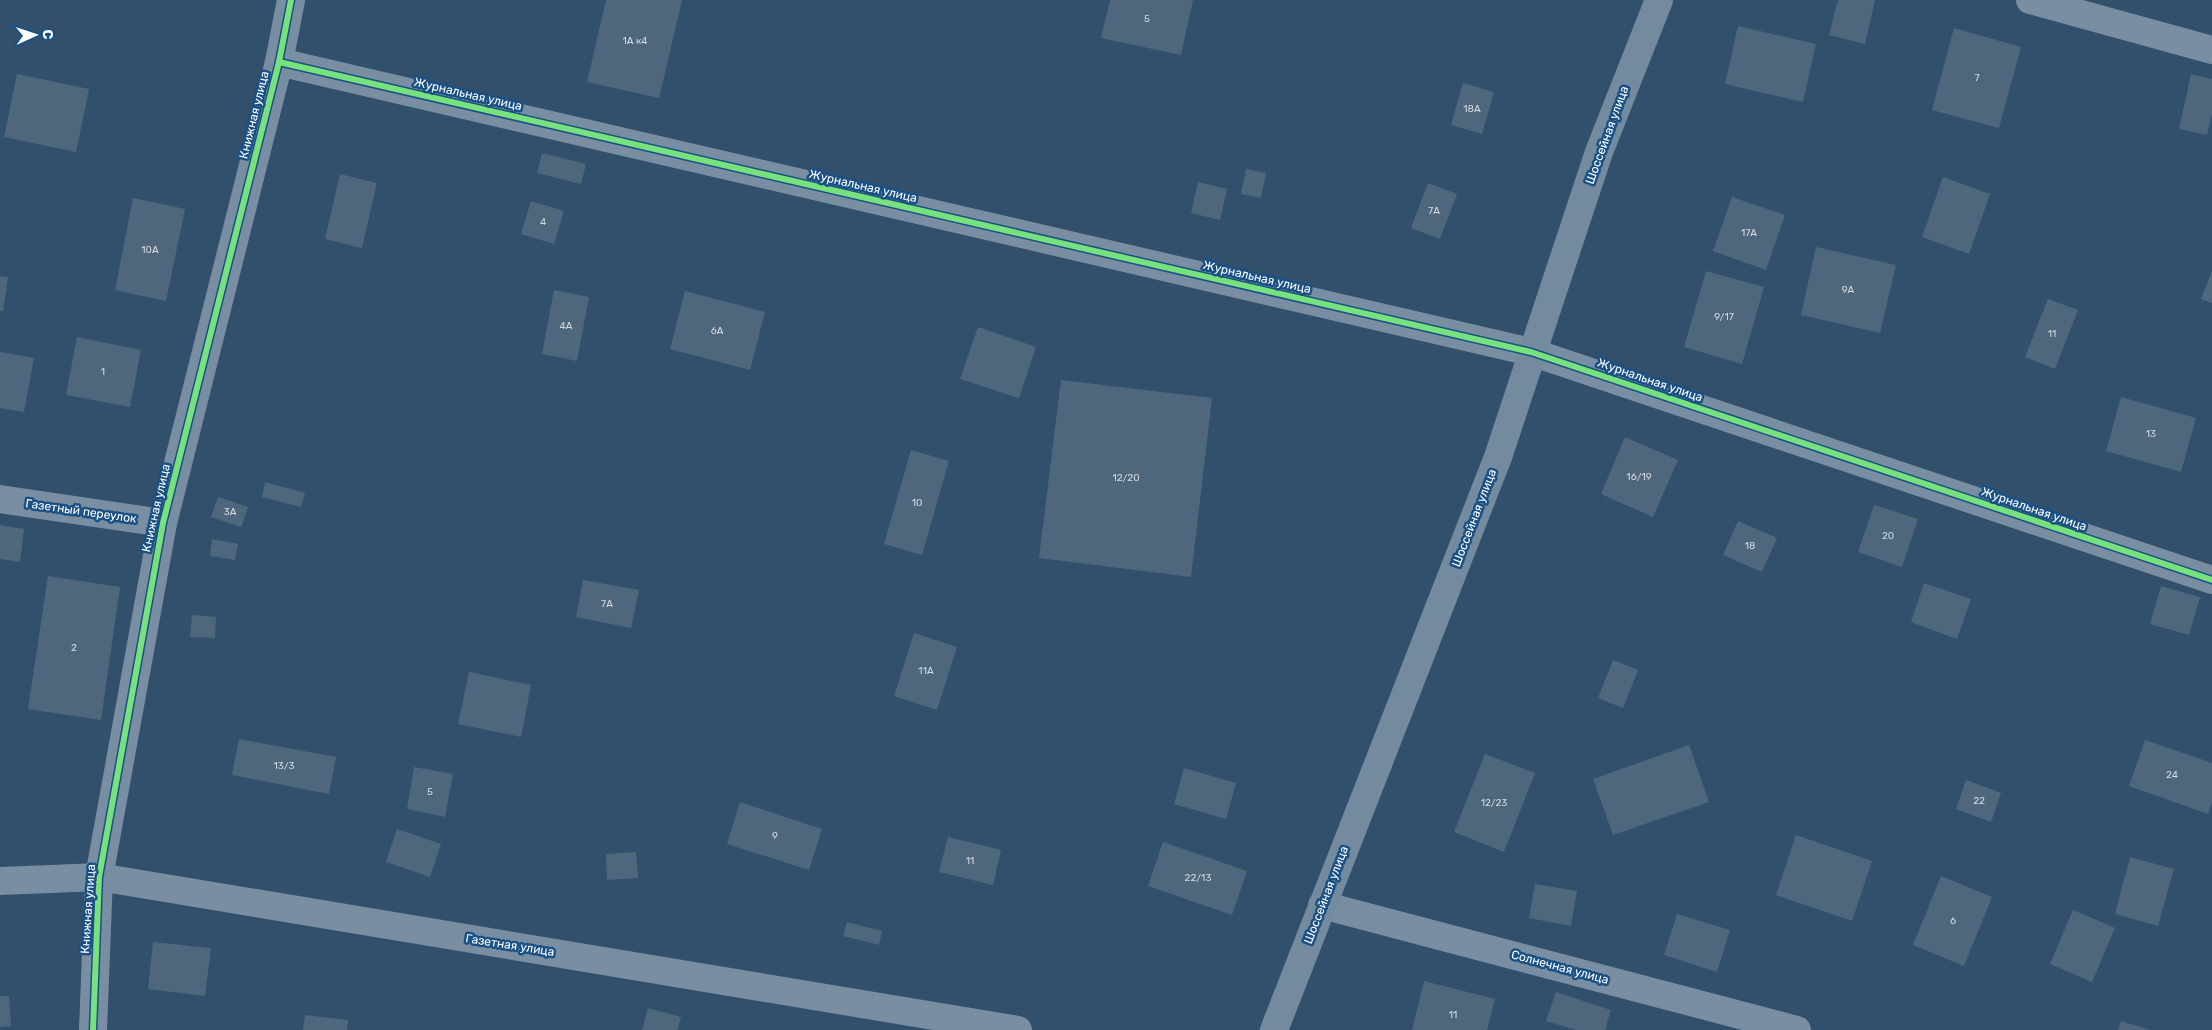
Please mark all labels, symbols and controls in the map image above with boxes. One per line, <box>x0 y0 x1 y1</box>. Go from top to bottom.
north arrow <box>10 10 60 60</box>
house number: 5 <box>1144 13 1150 25</box>
text: С <box>39 29 56 40</box>
house number: 1А к4 <box>623 35 648 47</box>
street label: Книжная улица <box>236 70 272 160</box>
house number: 7 <box>1974 72 1980 84</box>
street label: Журнальная улица <box>413 75 523 113</box>
street label: Шоссейная улица <box>1583 84 1631 186</box>
house number: 18А <box>1463 103 1481 115</box>
street label: Журнальная улица <box>808 167 918 205</box>
house number: 7А <box>1428 205 1440 217</box>
house number: 4 <box>540 216 546 228</box>
house number: 17А <box>1741 227 1757 239</box>
house number: 10А <box>141 244 159 256</box>
street label: Журнальная улица <box>1202 258 1312 296</box>
house number: 9А <box>1842 284 1855 296</box>
house number: 9/17 <box>1714 311 1734 323</box>
house number: 4А <box>560 320 573 332</box>
house number: 6А <box>711 325 724 337</box>
house number: 11 <box>2048 328 2056 340</box>
street label: Журнальная улица <box>1596 355 1704 405</box>
house number: 1 <box>101 366 105 378</box>
house number: 13 <box>2146 428 2156 440</box>
street label: Книжная улица <box>139 463 173 553</box>
street label: Шоссейная улица <box>1449 467 1499 569</box>
house number: 16/19 <box>1626 471 1652 483</box>
house number: 12/20 <box>1112 472 1140 484</box>
street label: Журнальная улица <box>1980 484 2088 534</box>
street label: Газетный переулок <box>25 496 138 526</box>
house number: 10 <box>912 497 922 509</box>
house number: 3А <box>224 506 237 518</box>
house number: 20 <box>1882 530 1894 542</box>
house number: 18 <box>1745 540 1755 552</box>
house number: 7А <box>601 598 613 610</box>
house number: 2 <box>71 642 77 654</box>
house number: 11А <box>918 665 934 677</box>
house number: 13/3 <box>273 760 295 772</box>
house number: 24 <box>2166 769 2178 781</box>
house number: 5 <box>427 786 433 798</box>
house number: 22 <box>1973 795 1985 807</box>
house number: 12/23 <box>1481 797 1507 809</box>
house number: 9 <box>772 830 778 842</box>
street label: Шоссейная улица <box>1301 844 1351 946</box>
house number: 11 <box>966 855 974 867</box>
street label: Книжная улица <box>78 864 98 954</box>
house number: 22/13 <box>1185 872 1211 884</box>
house number: 6 <box>1950 915 1956 927</box>
street label: Газетная улица <box>465 931 555 959</box>
street label: Солнечная улица <box>1510 947 1610 987</box>
house number: 11 <box>1449 1009 1457 1021</box>

